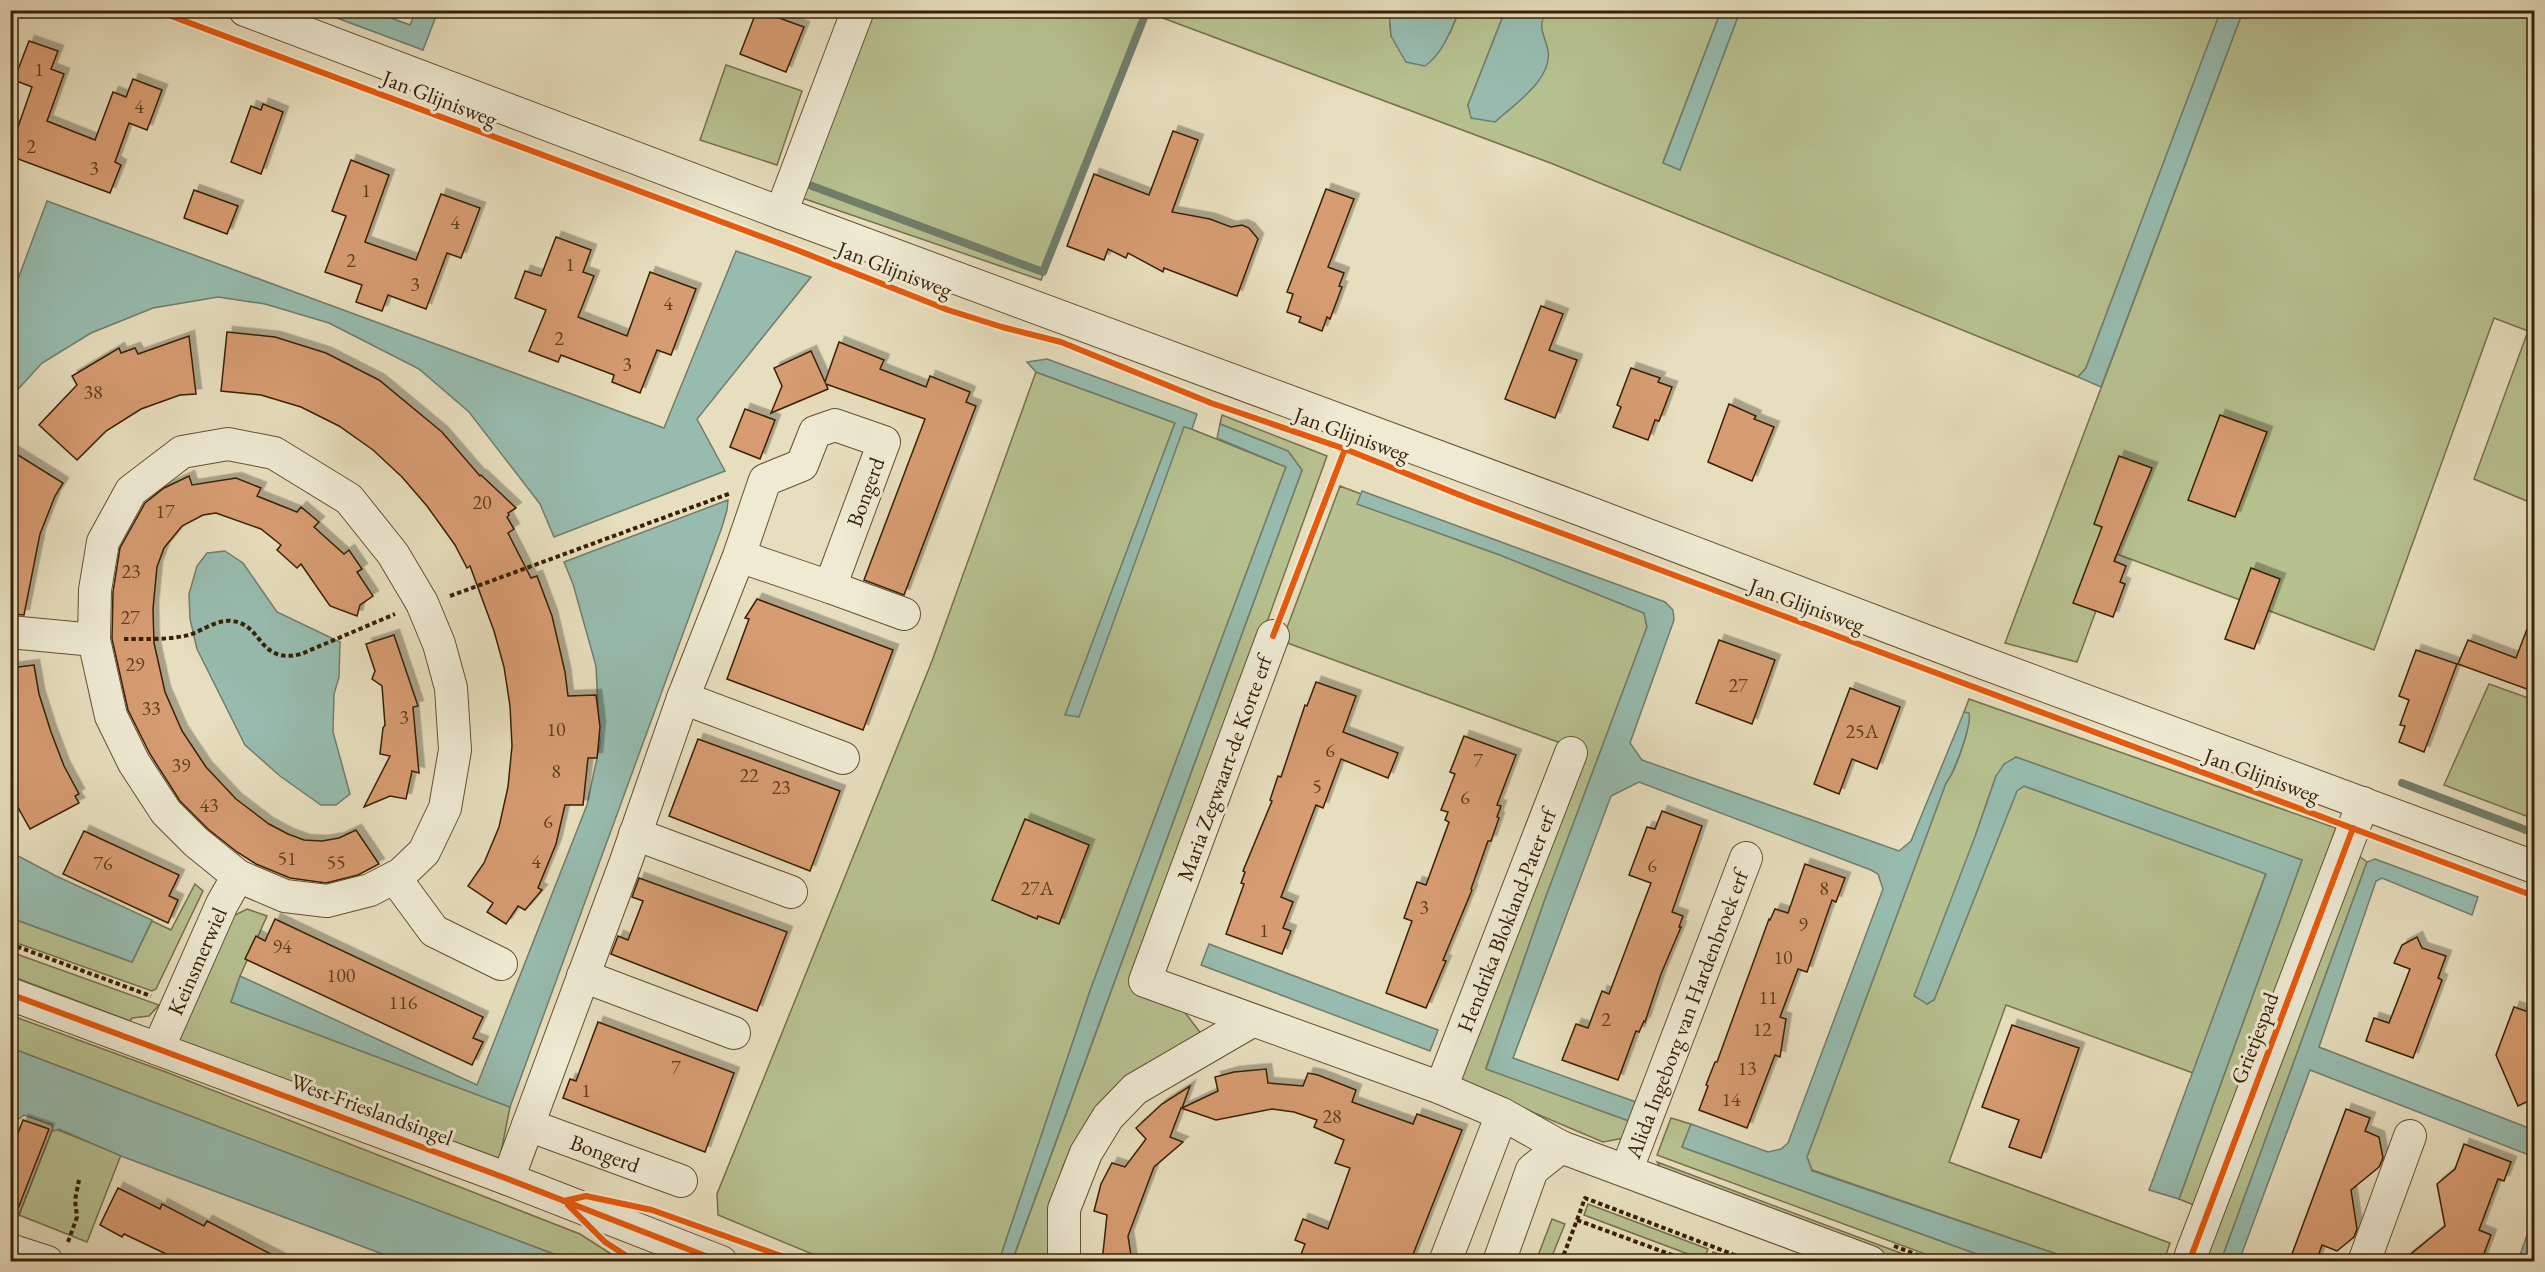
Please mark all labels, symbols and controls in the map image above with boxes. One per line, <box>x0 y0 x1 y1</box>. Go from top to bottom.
house number: 1 <box>34 56 44 82</box>
street label: Jan Glijnisweg <box>376 63 502 134</box>
house number: 4 <box>134 93 144 119</box>
house number: 2 <box>26 133 36 159</box>
house number: 3 <box>89 155 99 181</box>
house number: 1 <box>361 177 371 203</box>
house number: 4 <box>450 209 460 235</box>
street label: Jan Glijnisweg <box>831 234 957 305</box>
house number: 2 <box>346 247 356 273</box>
house number: 1 <box>565 251 575 277</box>
house number: 3 <box>410 271 420 297</box>
house number: 4 <box>663 290 673 316</box>
house number: 2 <box>554 325 564 351</box>
house number: 3 <box>622 351 632 377</box>
house number: 38 <box>83 379 103 405</box>
street label: Jan Glijnisweg <box>1288 400 1414 469</box>
street label: Bongerd <box>840 453 892 531</box>
house number: 20 <box>472 489 492 515</box>
house number: 17 <box>155 498 175 524</box>
house number: 23 <box>121 558 141 584</box>
street label: Jan Glijnisweg <box>1743 571 1869 640</box>
house number: 27 <box>120 604 140 630</box>
street label: Maria Zegwaart-de Korte erf <box>1170 648 1280 885</box>
house number: 29 <box>125 651 145 677</box>
house number: 27 <box>1728 672 1748 698</box>
house number: 33 <box>141 695 161 721</box>
house number: 3 <box>399 704 409 730</box>
house number: 10 <box>546 716 566 742</box>
house number: 25A <box>1845 718 1879 744</box>
house number: 6 <box>1325 737 1335 763</box>
street label: Jan Glijnisweg <box>2198 741 2324 810</box>
house number: 7 <box>1473 747 1483 773</box>
house number: 39 <box>171 752 191 778</box>
house number: 8 <box>551 758 561 784</box>
house number: 22 <box>739 762 759 788</box>
house number: 5 <box>1312 773 1322 799</box>
house number: 23 <box>771 774 791 800</box>
house number: 6 <box>1460 784 1470 810</box>
house number: 43 <box>199 792 219 818</box>
street label: Hendrika Blokland-Pater erf <box>1450 802 1564 1036</box>
house number: 6 <box>543 808 553 834</box>
house number: 51 <box>277 845 297 871</box>
house number: 4 <box>531 848 541 874</box>
house number: 55 <box>326 849 346 875</box>
house number: 76 <box>93 850 113 876</box>
house number: 6 <box>1647 852 1657 878</box>
street label: Alida Ingeborg van Hardenbroek erf <box>1618 863 1756 1163</box>
house number: 27A <box>1020 875 1054 901</box>
house number: 8 <box>1819 875 1829 901</box>
house number: 3 <box>1419 894 1429 920</box>
street label: Keinsmerwiel <box>161 903 234 1020</box>
house number: 9 <box>1798 911 1808 937</box>
house number: 1 <box>1259 917 1269 943</box>
house number: 94 <box>272 933 292 959</box>
house number: 10 <box>1773 944 1793 970</box>
house number: 100 <box>327 962 356 988</box>
house number: 11 <box>1758 984 1778 1010</box>
street label: Grietjespad <box>2224 987 2285 1088</box>
house number: 116 <box>389 989 418 1015</box>
house number: 2 <box>1601 1006 1611 1032</box>
house number: 12 <box>1752 1016 1772 1042</box>
house number: 7 <box>671 1054 681 1080</box>
house number: 13 <box>1737 1055 1757 1081</box>
street label: West-Frieslandsingel <box>287 1067 457 1152</box>
house number: 1 <box>581 1077 591 1103</box>
house number: 14 <box>1721 1086 1741 1112</box>
house number: 28 <box>1322 1103 1342 1129</box>
street label: Bongerd <box>566 1128 644 1180</box>

